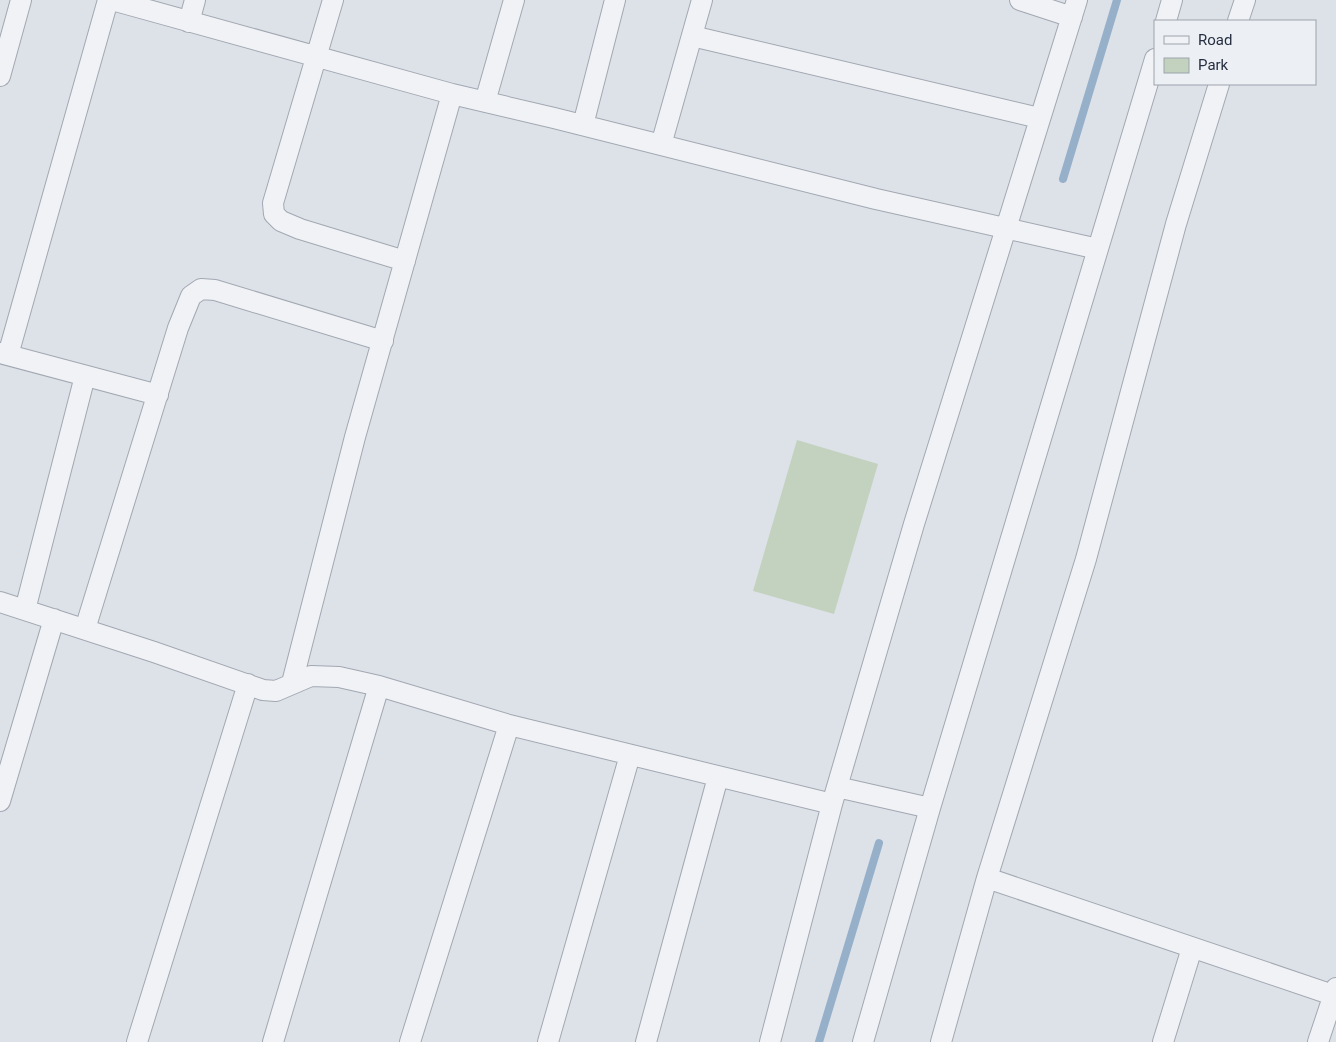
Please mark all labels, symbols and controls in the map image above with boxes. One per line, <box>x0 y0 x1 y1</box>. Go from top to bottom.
legend <box>1154 20 1316 85</box>
text: Road <box>1198 31 1232 49</box>
text: Park <box>1198 56 1229 74</box>

